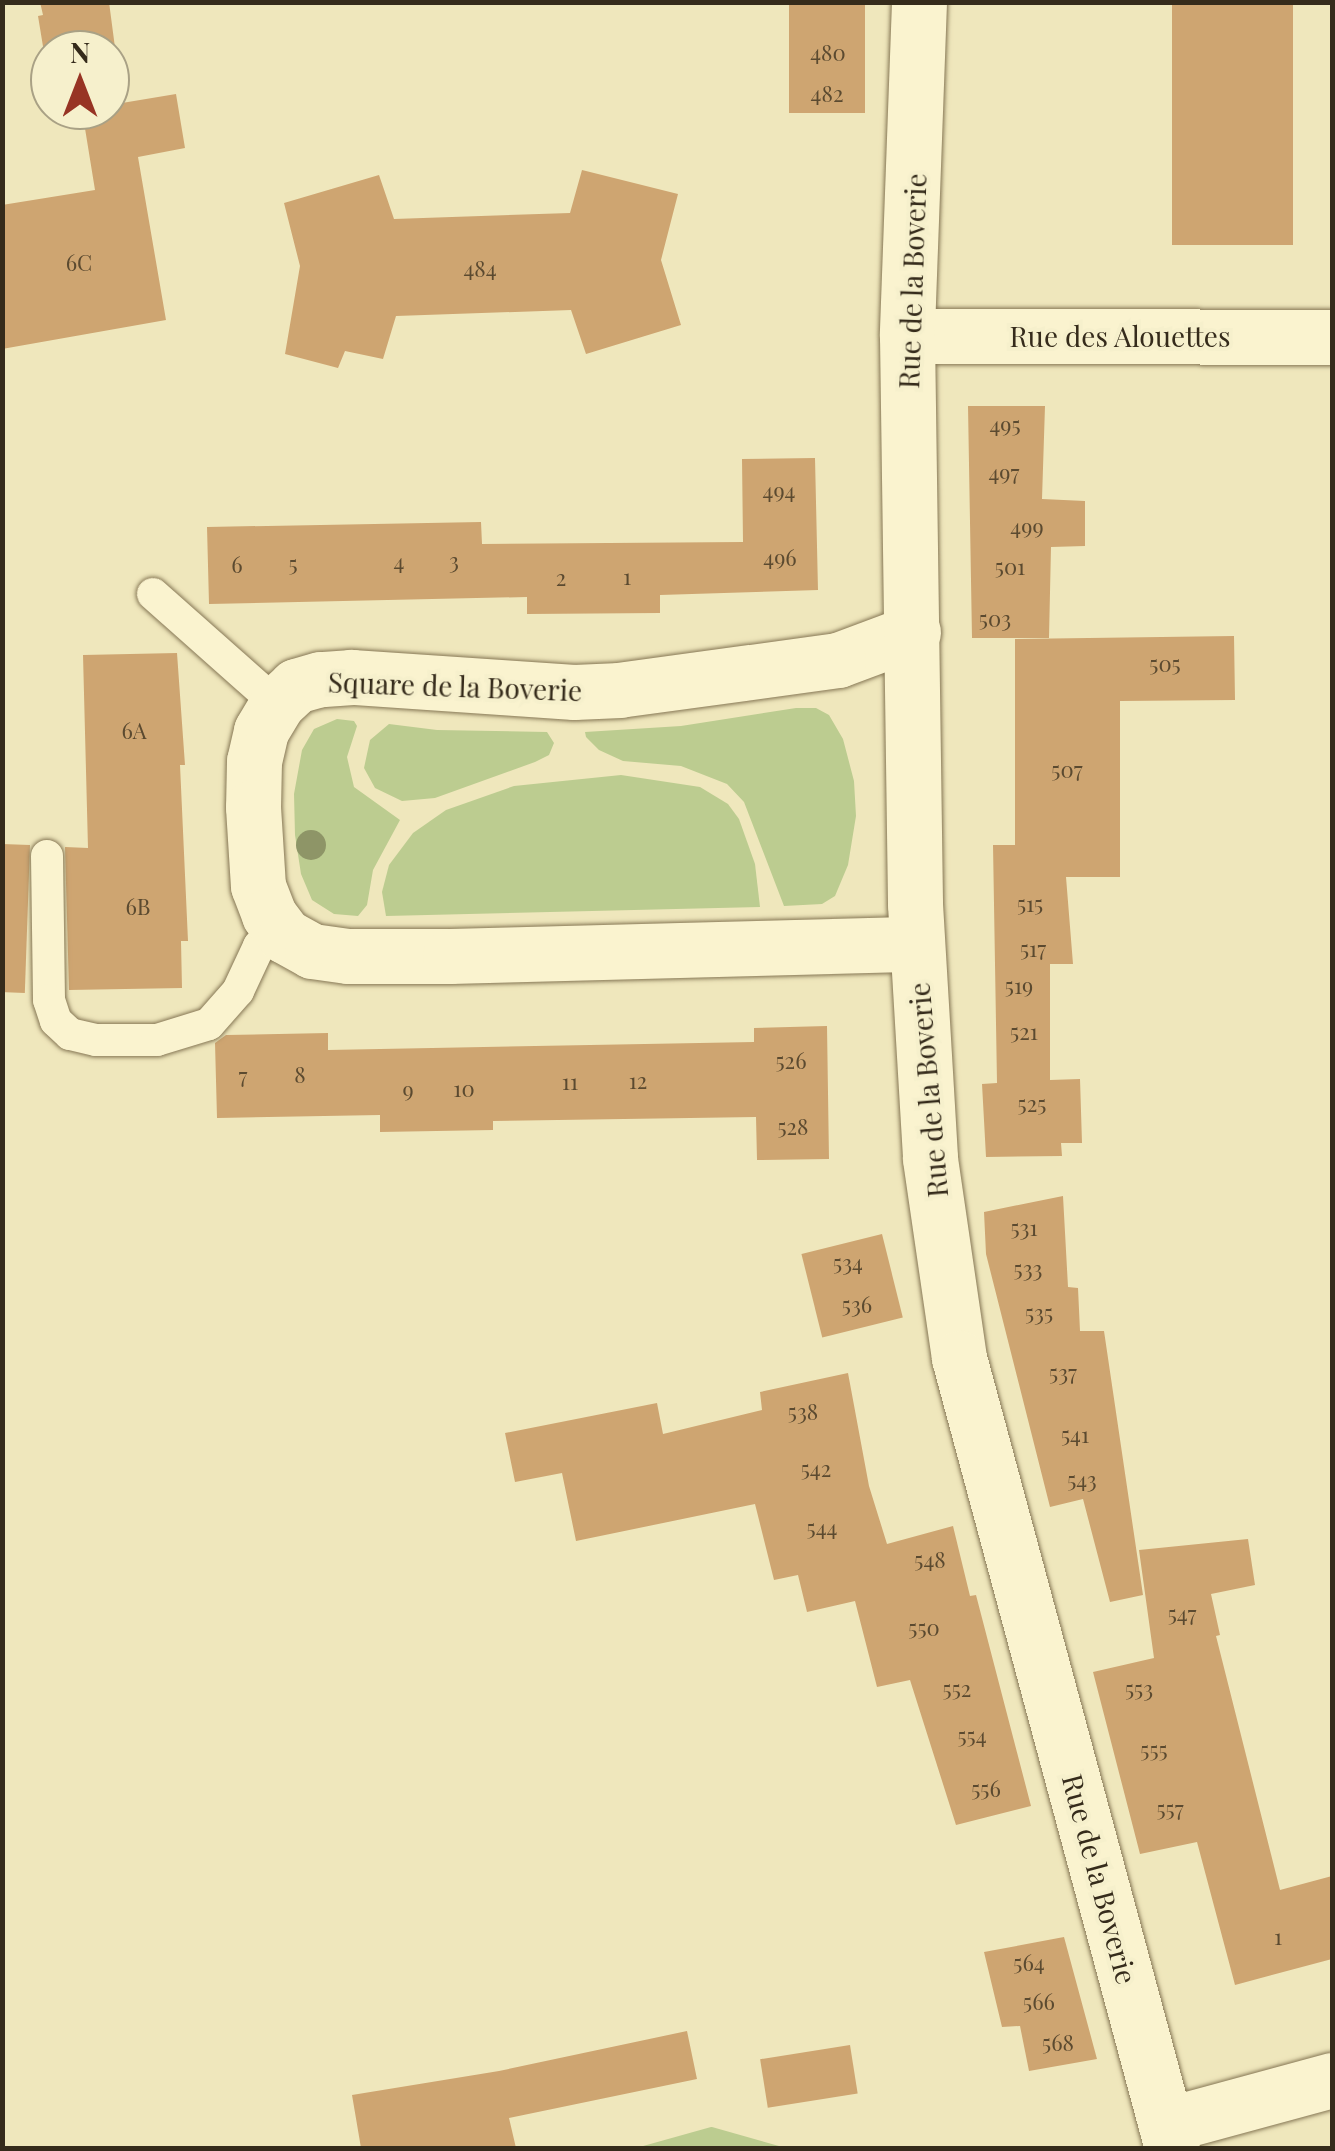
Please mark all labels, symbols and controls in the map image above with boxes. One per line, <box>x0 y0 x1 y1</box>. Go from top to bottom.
north arrow <box>30 30 130 130</box>
text: N <box>70 33 90 70</box>
house number: 480 <box>810 40 846 66</box>
house number: 482 <box>811 81 843 107</box>
street label: Rue de la Boverie <box>891 172 933 390</box>
house number: 6C <box>66 250 92 276</box>
house number: 484 <box>463 256 497 282</box>
street label: Rue des Alouettes <box>1009 319 1231 353</box>
house number: 495 <box>989 412 1021 438</box>
house number: 497 <box>989 460 1019 486</box>
house number: 494 <box>763 478 795 504</box>
house number: 499 <box>1010 514 1044 540</box>
house number: 496 <box>763 545 797 571</box>
house number: 3 <box>449 548 459 574</box>
house number: 4 <box>394 549 404 575</box>
house number: 5 <box>288 551 298 577</box>
house number: 6 <box>231 552 243 578</box>
house number: 501 <box>995 554 1025 580</box>
house number: 1 <box>623 564 631 590</box>
house number: 2 <box>556 565 566 591</box>
house number: 503 <box>979 606 1011 632</box>
house number: 505 <box>1149 651 1181 677</box>
street label: Square de la Boverie <box>327 665 583 707</box>
house number: 6A <box>121 718 147 744</box>
house number: 507 <box>1051 757 1083 783</box>
house number: 515 <box>1017 891 1043 917</box>
house number: 6B <box>125 894 151 920</box>
house number: 517 <box>1020 936 1046 962</box>
house number: 519 <box>1005 973 1033 999</box>
street label: Rue de la Boverie <box>902 980 954 1200</box>
house number: 521 <box>1010 1019 1038 1045</box>
house number: 526 <box>775 1048 807 1074</box>
house number: 8 <box>294 1062 306 1088</box>
house number: 7 <box>239 1063 247 1089</box>
house number: 12 <box>629 1068 647 1094</box>
house number: 11 <box>562 1069 578 1095</box>
house number: 10 <box>453 1076 475 1102</box>
house number: 9 <box>402 1077 414 1103</box>
house number: 525 <box>1018 1091 1046 1117</box>
house number: 528 <box>777 1114 809 1140</box>
house number: 531 <box>1010 1215 1038 1241</box>
house number: 534 <box>833 1250 863 1276</box>
house number: 533 <box>1014 1256 1042 1282</box>
house number: 536 <box>842 1292 872 1318</box>
house number: 535 <box>1025 1300 1053 1326</box>
house number: 537 <box>1049 1360 1077 1386</box>
house number: 538 <box>788 1399 818 1425</box>
house number: 541 <box>1061 1422 1089 1448</box>
house number: 542 <box>801 1456 831 1482</box>
house number: 543 <box>1067 1467 1097 1493</box>
house number: 544 <box>807 1515 837 1541</box>
house number: 548 <box>914 1547 946 1573</box>
house number: 547 <box>1168 1601 1196 1627</box>
house number: 550 <box>908 1615 940 1641</box>
house number: 552 <box>943 1676 971 1702</box>
house number: 553 <box>1125 1676 1153 1702</box>
house number: 554 <box>957 1723 987 1749</box>
house number: 555 <box>1140 1737 1168 1763</box>
street label: Rue de la Boverie <box>1056 1770 1144 1988</box>
house number: 556 <box>971 1776 1001 1802</box>
house number: 557 <box>1156 1796 1184 1822</box>
house number: 1 <box>1274 1924 1282 1950</box>
house number: 564 <box>1013 1950 1045 1976</box>
house number: 566 <box>1023 1989 1055 2015</box>
house number: 568 <box>1042 2030 1074 2056</box>

